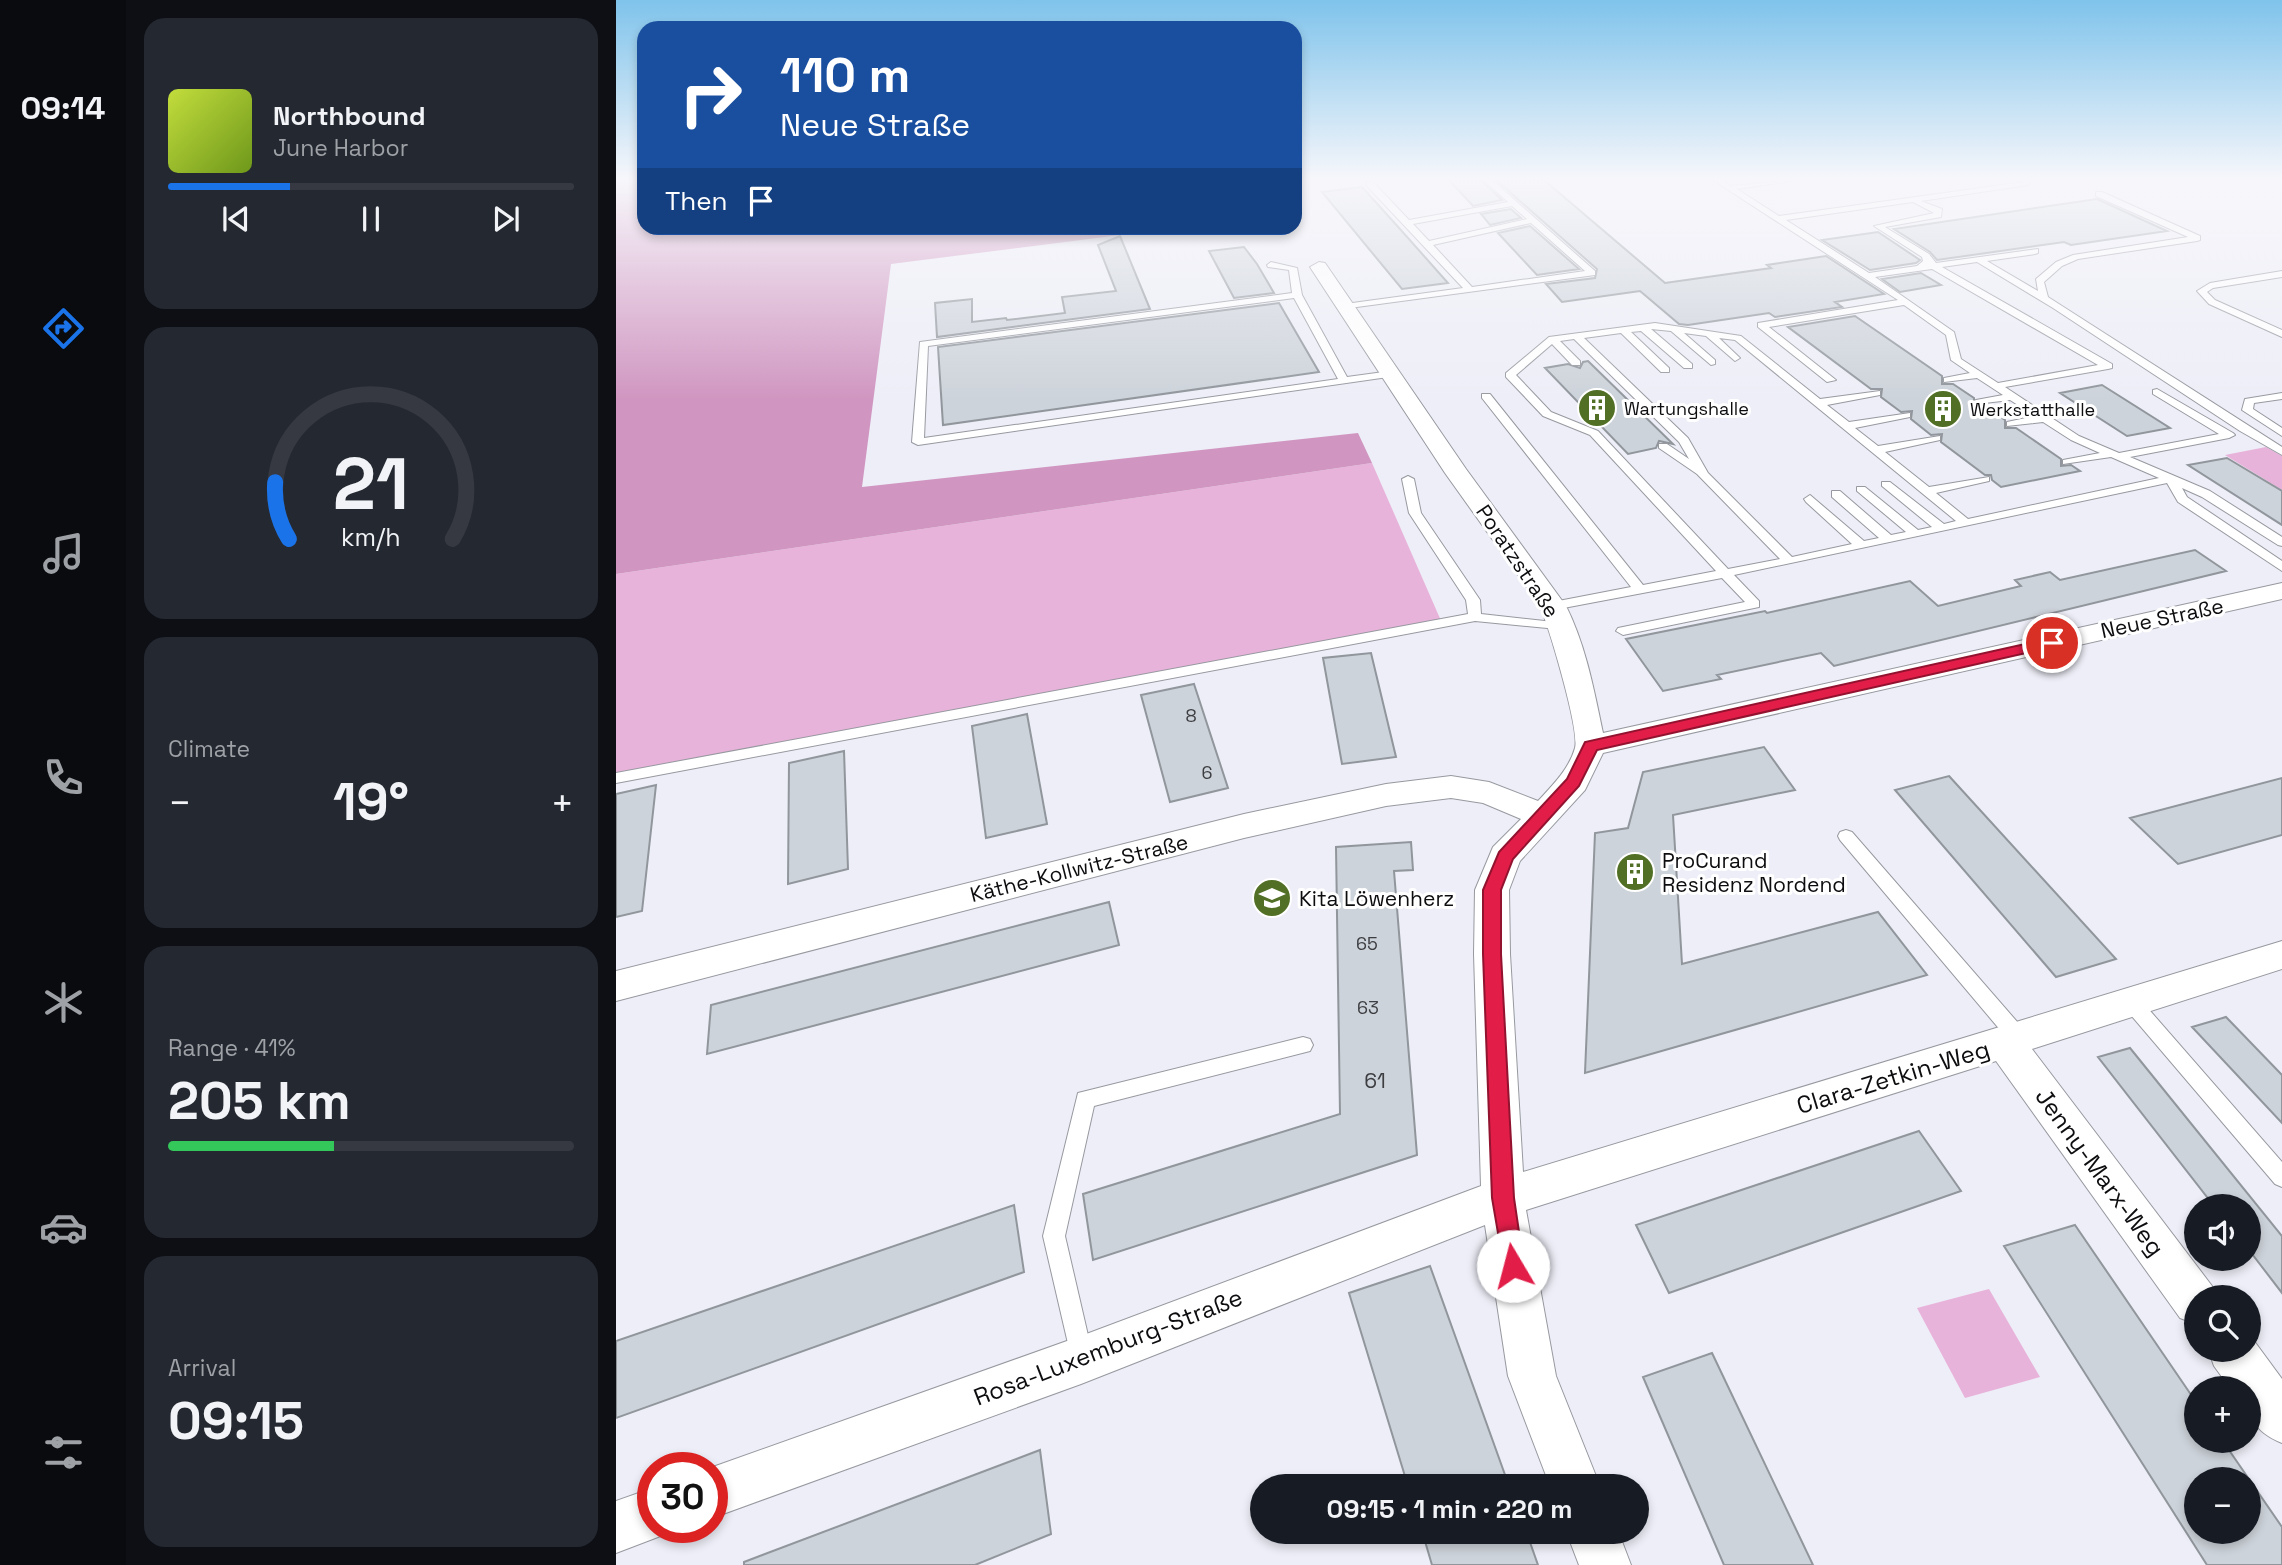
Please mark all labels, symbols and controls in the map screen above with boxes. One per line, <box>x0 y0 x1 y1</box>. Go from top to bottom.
text: 110 m <box>780 44 910 106</box>
icon: right <box>665 49 756 140</box>
text: 09:14 <box>21 88 105 128</box>
text: Northbound <box>273 99 426 133</box>
text: Neue Straße <box>780 105 970 145</box>
text: June Harbor <box>273 133 408 163</box>
icon: arrive <box>742 182 780 220</box>
text: Then <box>665 184 728 218</box>
icon: previous <box>217 200 255 238</box>
icon: pause <box>352 200 390 238</box>
icon: next <box>487 200 525 238</box>
icon: directions <box>39 304 88 353</box>
building icon: Wartungshalle <box>1576 387 1618 429</box>
building icon: Werkstatthalle <box>1922 388 1964 430</box>
place label: Wartungshalle <box>1624 397 1749 420</box>
place label: Werkstatthalle <box>1970 398 2095 421</box>
text: 21 <box>333 438 409 531</box>
street label: Poratzstraße <box>1470 499 1566 623</box>
text: km/h <box>341 521 401 553</box>
icon: music <box>39 529 88 578</box>
street label: Neue Straße <box>2098 592 2226 644</box>
pin <box>2022 613 2082 673</box>
icon: arrive <box>2033 624 2071 662</box>
house number: 8 <box>1185 704 1197 727</box>
text: Climate <box>168 734 250 764</box>
icon: phone <box>39 753 88 802</box>
house number: 6 <box>1201 761 1213 784</box>
text: 19° <box>333 769 409 835</box>
text: − <box>168 779 192 827</box>
text: + <box>550 779 574 827</box>
street label: Käthe-Kollwitz-Straße <box>967 828 1191 908</box>
place label: ProCurand Residenz Nordend <box>1662 847 1846 898</box>
building icon: ProCurand Residenz Nordend <box>1614 851 1656 893</box>
school or university icon: Kita Löwenherz <box>1251 877 1293 919</box>
place label: Kita Löwenherz <box>1299 885 1454 912</box>
house number: 65 <box>1356 932 1378 955</box>
icon: climate <box>39 978 88 1027</box>
house number: 63 <box>1357 996 1379 1019</box>
text: Range · 41% <box>168 1033 296 1063</box>
street label: Clara-Zetkin-Weg <box>1793 1033 1993 1121</box>
house number: 61 <box>1364 1067 1386 1094</box>
text: 205 km <box>168 1068 351 1134</box>
street label: Jenny-Marx-Weg <box>2029 1082 2171 1262</box>
map controls <box>2184 1194 2261 1544</box>
button: sound <box>2184 1194 2261 1271</box>
icon: car <box>39 1203 88 1252</box>
position arrow <box>1476 1229 1550 1303</box>
street label: Rosa-Luxemburg-Straße <box>969 1281 1247 1413</box>
button: search <box>2184 1285 2261 1362</box>
text: Arrival <box>168 1353 236 1383</box>
button: + <box>2184 1376 2261 1453</box>
text: 09:15 <box>168 1388 304 1454</box>
icon: filters <box>39 1428 88 1477</box>
speed limit sign: 30 <box>637 1452 728 1543</box>
button: − <box>2184 1467 2261 1544</box>
text: 09:15 · 1 min · 220 m <box>1327 1492 1572 1526</box>

